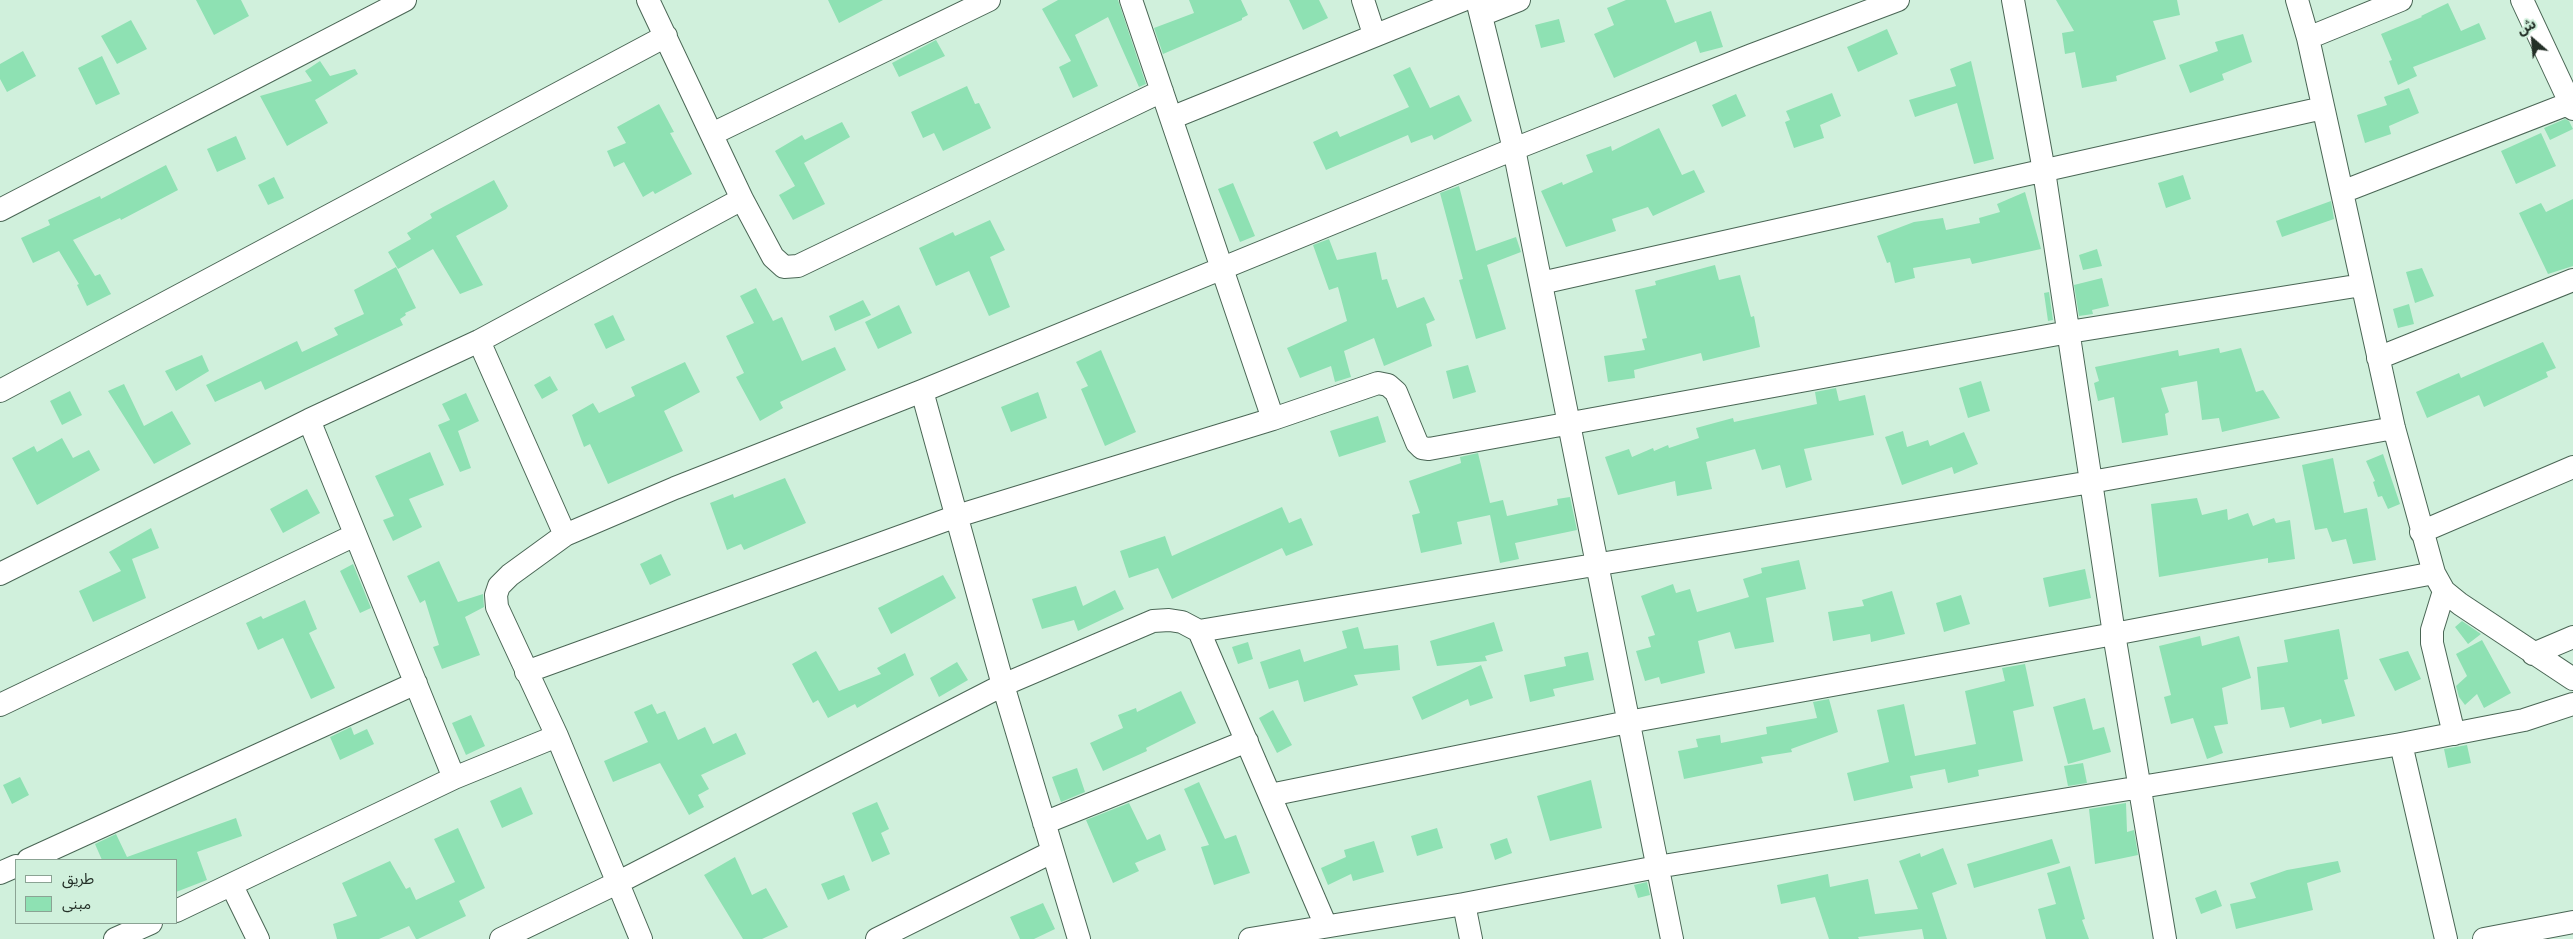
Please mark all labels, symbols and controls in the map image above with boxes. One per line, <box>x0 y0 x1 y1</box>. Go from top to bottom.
north arrow <box>2508 15 2558 65</box>
text: ش <box>2514 15 2538 38</box>
legend <box>15 859 178 924</box>
text: طريق <box>62 870 94 887</box>
text: مبنى <box>62 895 91 912</box>

